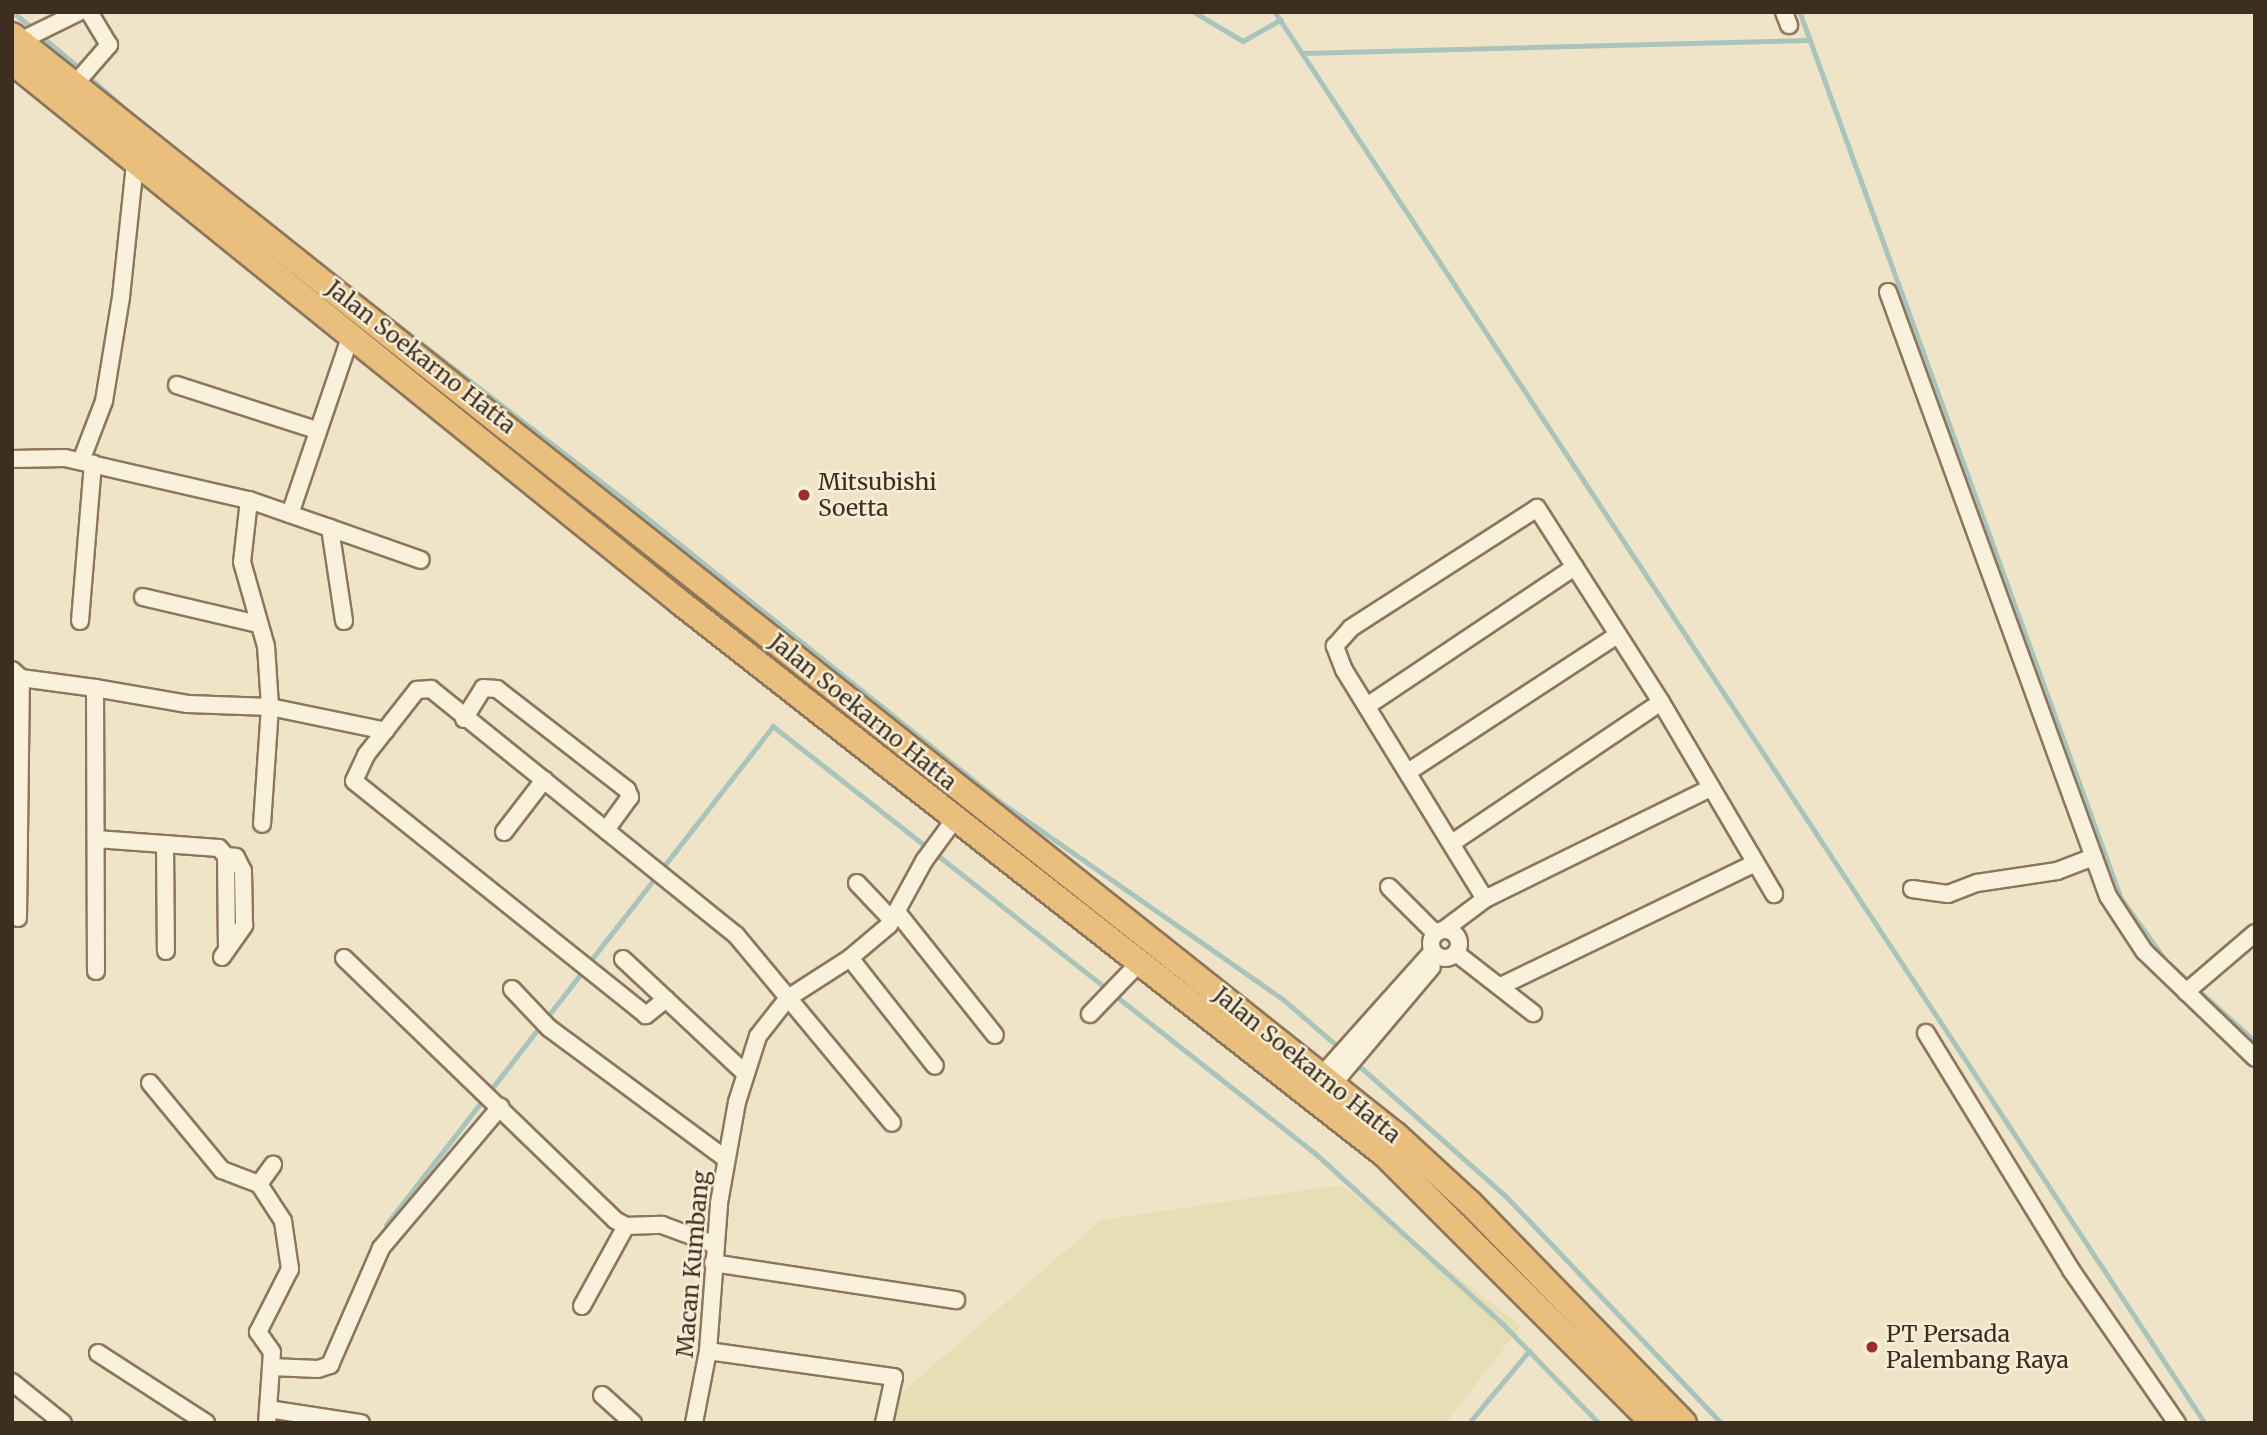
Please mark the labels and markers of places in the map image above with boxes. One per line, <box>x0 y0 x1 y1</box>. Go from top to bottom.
place label: Mitsubishi Soetta <box>818 468 937 522</box>
marker: Mitsubishi Soetta <box>796 487 812 503</box>
place label: PT Persada Palembang Raya <box>1886 1320 2069 1374</box>
marker: PT Persada Palembang Raya <box>1864 1339 1880 1355</box>

